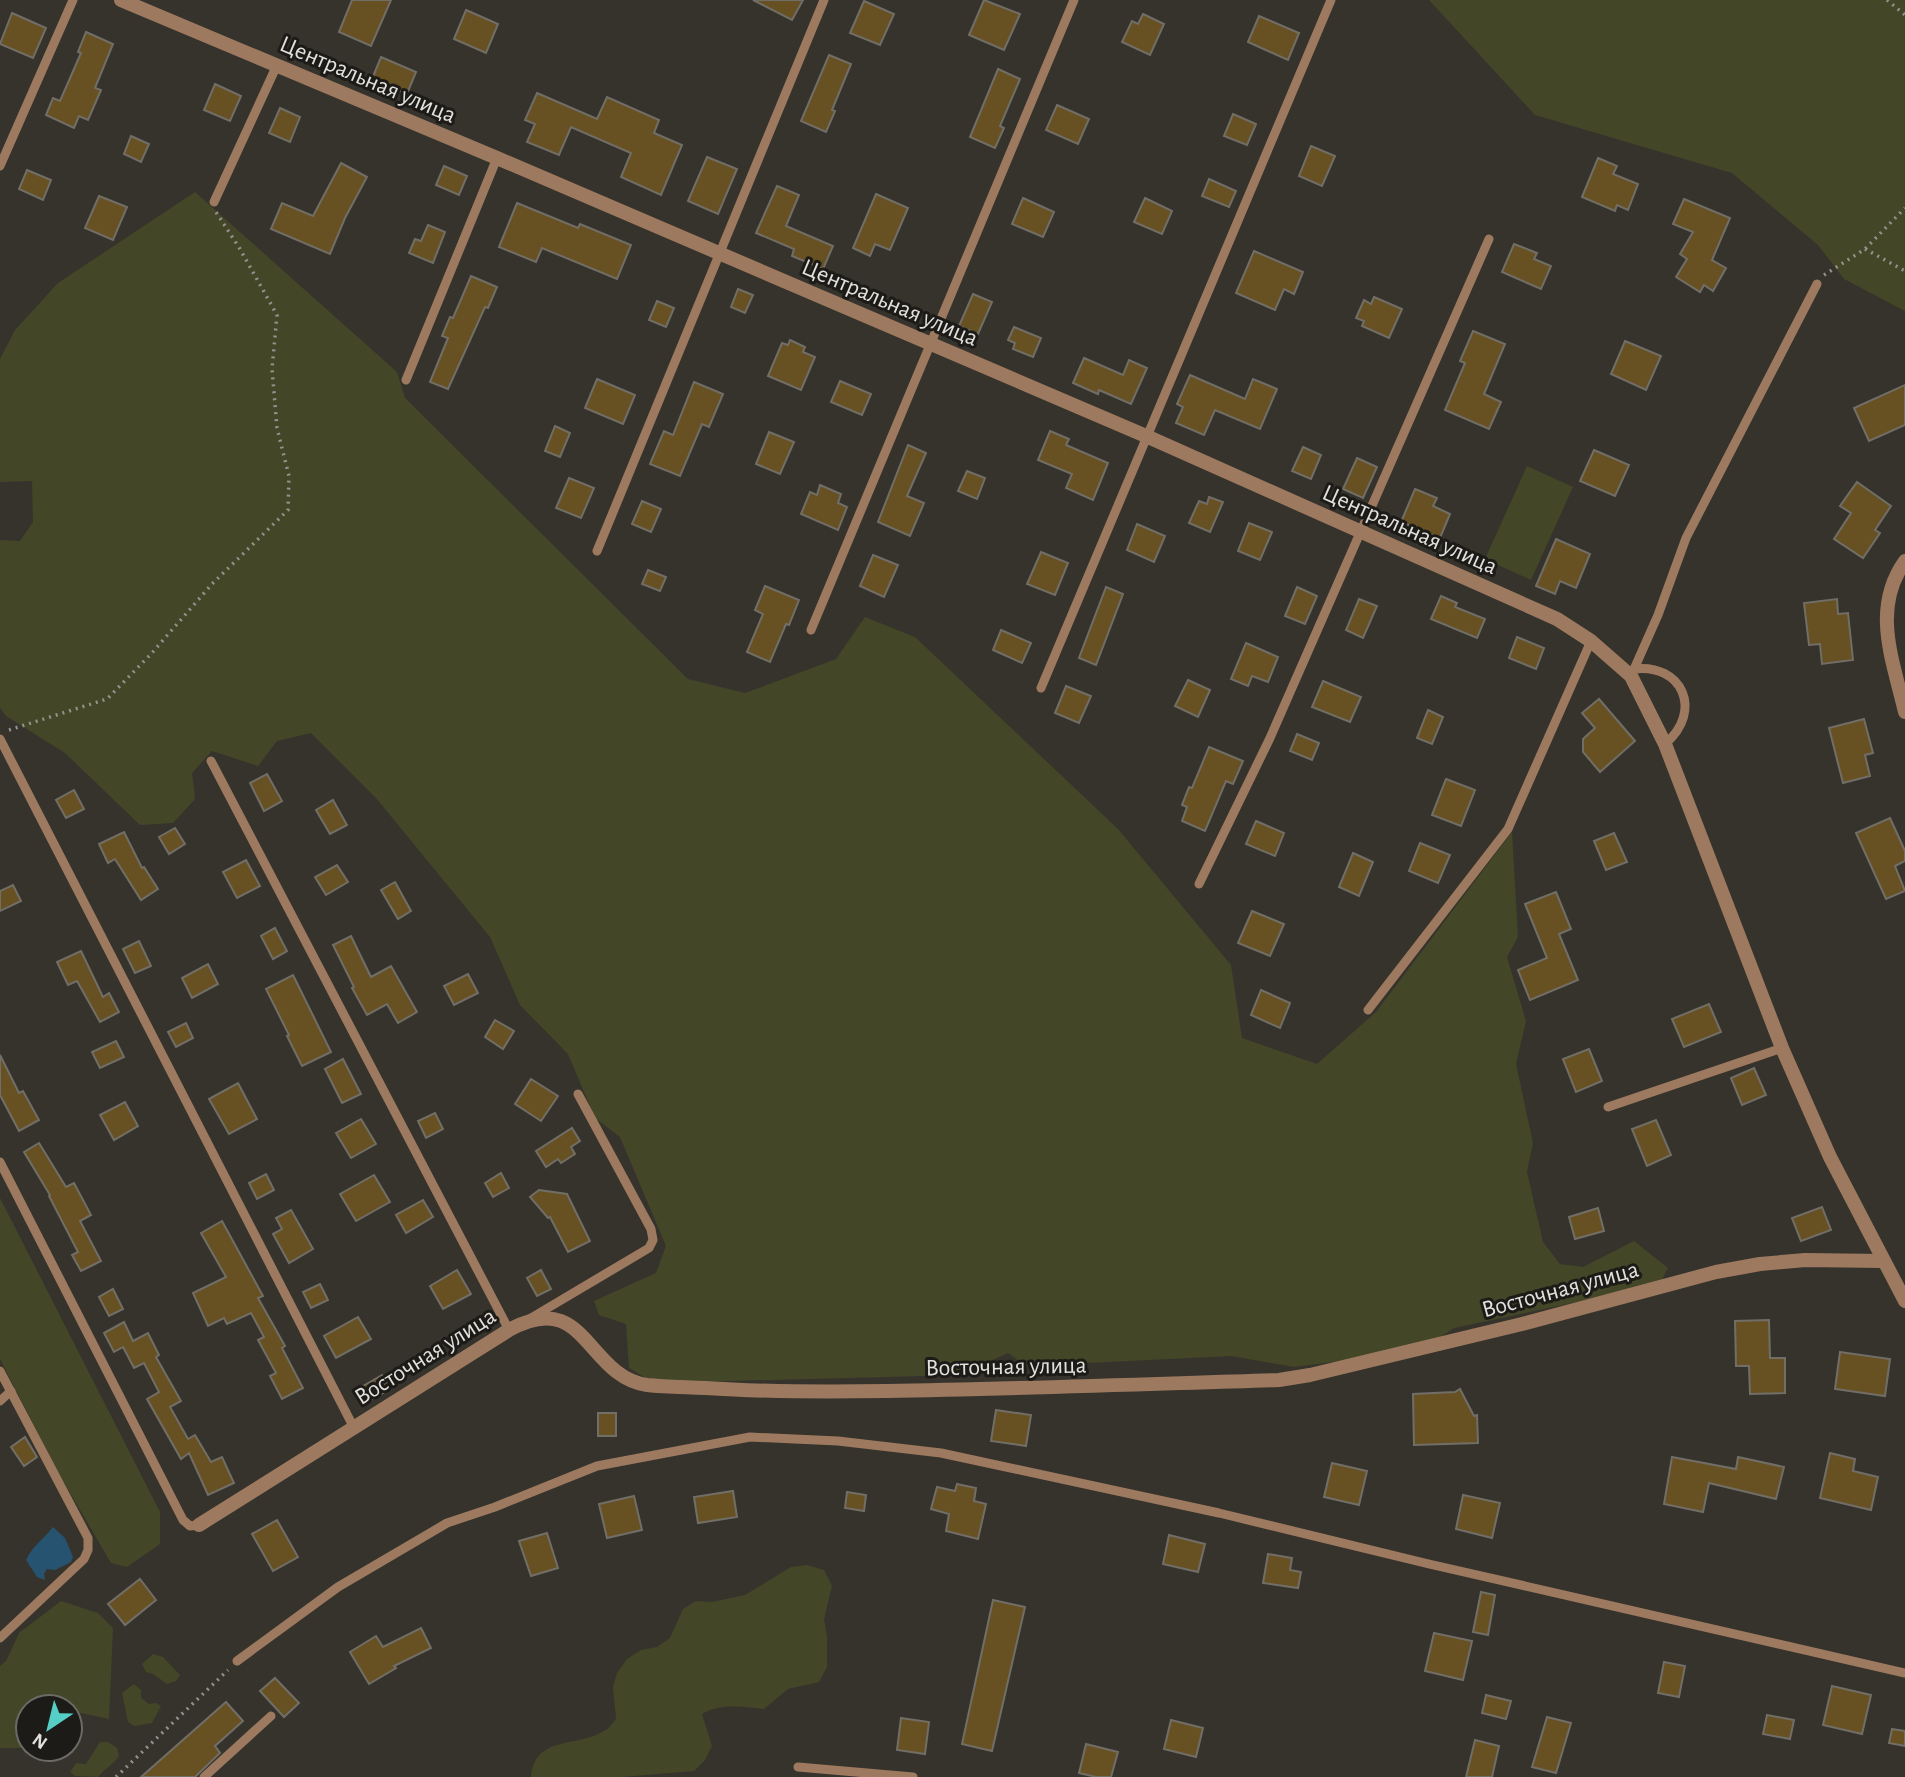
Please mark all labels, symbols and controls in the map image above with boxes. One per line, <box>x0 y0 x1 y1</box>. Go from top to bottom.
street label: Центральная улица <box>276 32 459 128</box>
street label: Центральная улица <box>798 255 981 351</box>
street label: Центральная улица <box>1318 481 1501 579</box>
street label: Восточная улица <box>1479 1257 1641 1322</box>
street label: Восточная улица <box>351 1304 500 1410</box>
street label: Восточная улица <box>925 1354 1087 1380</box>
north arrow <box>14 1693 84 1763</box>
text: N <box>29 1729 51 1752</box>

